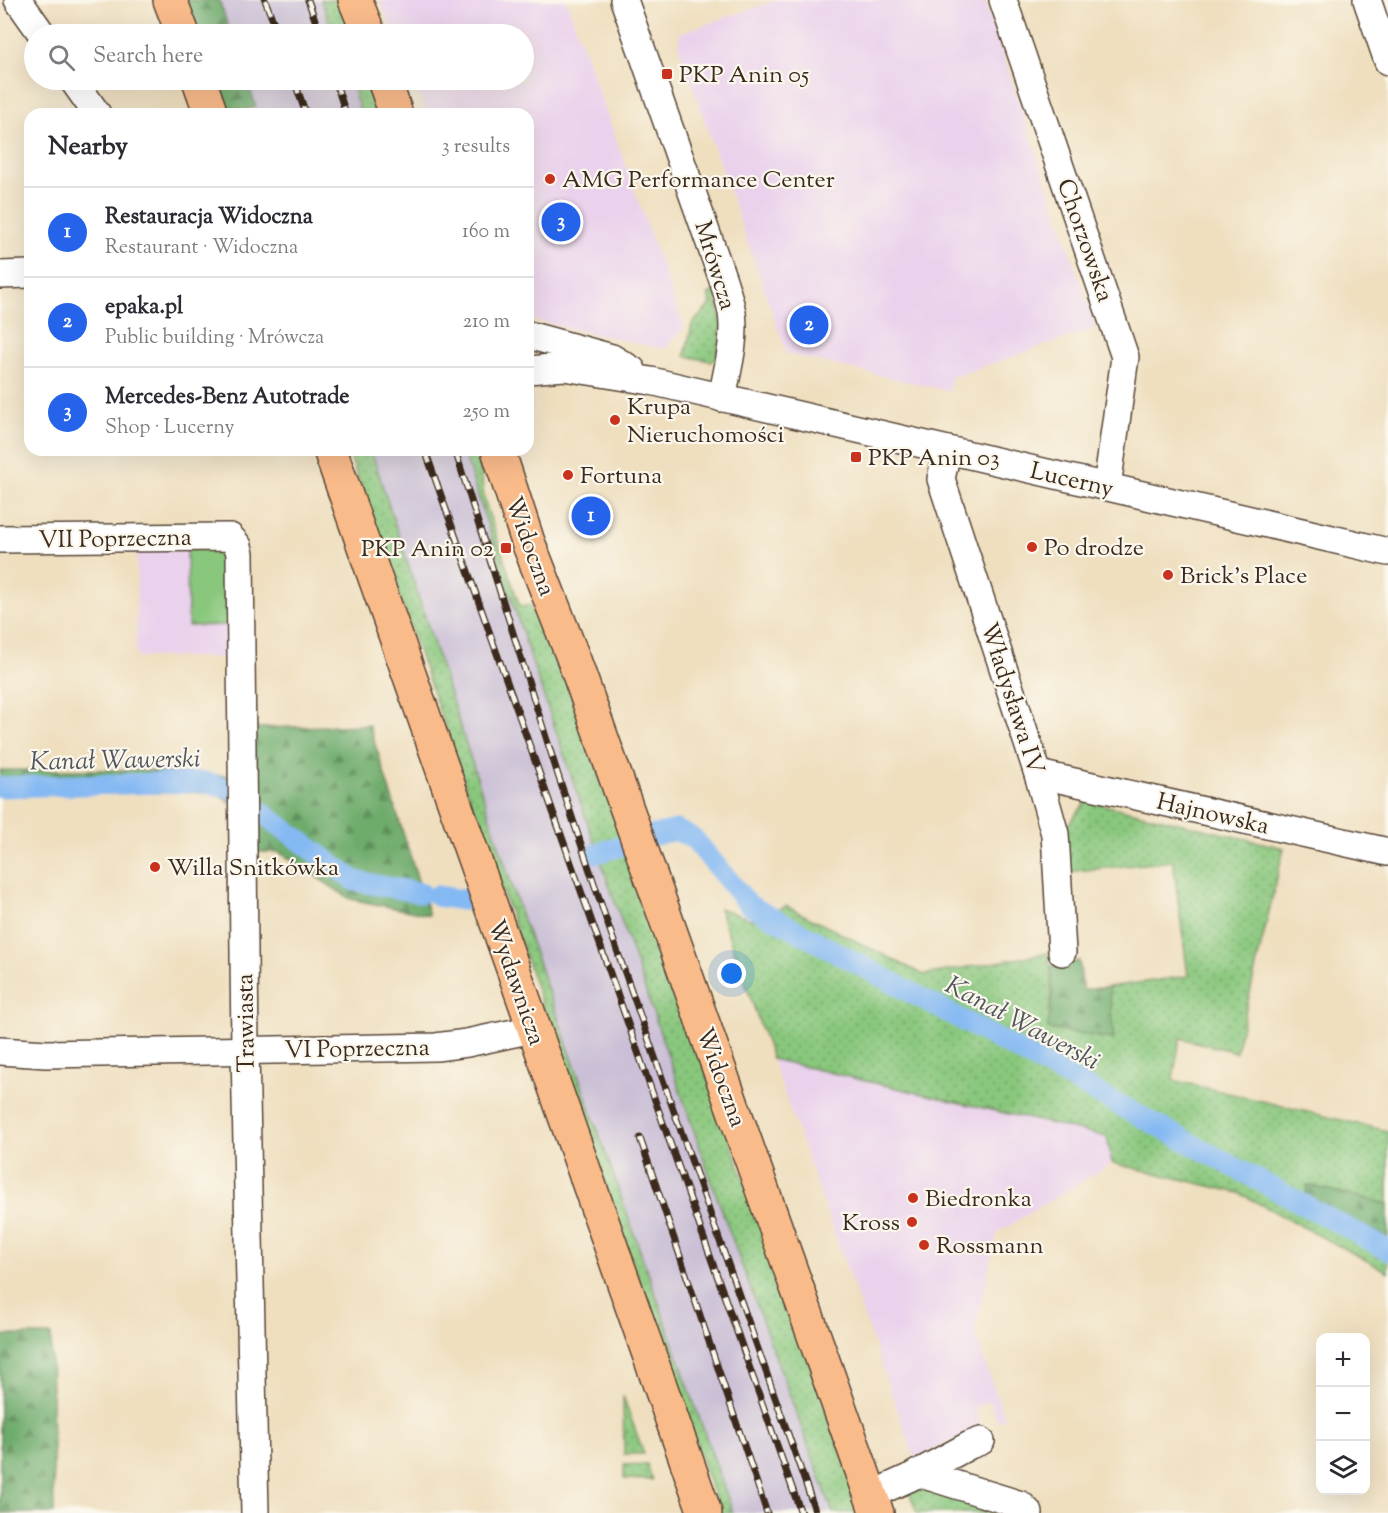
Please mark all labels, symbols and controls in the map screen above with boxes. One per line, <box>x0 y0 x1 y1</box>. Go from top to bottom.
search box <box>24 24 534 90</box>
icon: search <box>45 41 78 74</box>
text: Search here <box>93 41 203 73</box>
place label: PKP Anin 05 <box>679 59 809 93</box>
marker: PKP Anin 05 <box>660 67 674 81</box>
text: Nearby <box>48 129 128 166</box>
text: 3 results <box>441 133 510 162</box>
place label: AMG Performance Center <box>562 164 835 198</box>
marker: AMG Performance Center <box>543 172 557 186</box>
street label: Chorzowska <box>1047 174 1121 307</box>
pin: 3 <box>542 200 580 244</box>
text: Restauracja Widoczna <box>105 202 313 234</box>
street label: Mrówcza <box>684 217 744 314</box>
text: 1 <box>64 218 71 247</box>
text: 160 m <box>462 218 510 247</box>
text: Restaurant · Widoczna <box>105 234 298 263</box>
text: epaka.pl <box>105 292 183 324</box>
pin: 2 <box>790 302 828 348</box>
text: 2 <box>63 308 72 337</box>
text: 210 m <box>463 308 510 337</box>
text: Public building · Mrówcza <box>105 324 324 353</box>
text: Mercedes-Benz Autotrade <box>105 382 350 414</box>
place label: Krupa Nieruchomości <box>627 391 784 453</box>
text: 3 <box>63 398 72 427</box>
text: 250 m <box>462 398 510 427</box>
marker: Krupa Nieruchomości <box>608 413 622 427</box>
text: Shop · Lucerny <box>105 414 235 443</box>
place label: PKP Anin 03 <box>868 442 1000 476</box>
marker: PKP Anin 03 <box>849 450 863 464</box>
street label: Lucerny <box>1026 455 1117 507</box>
place label: Fortuna <box>580 460 662 494</box>
marker: Fortuna <box>561 468 575 482</box>
street label: Widoczna <box>495 492 563 601</box>
pin: 1 <box>572 494 610 538</box>
street label: VII Poprzeczna <box>38 522 192 558</box>
place label: Po drodze <box>1044 532 1144 566</box>
place label: PKP Anin 02 <box>361 533 494 567</box>
marker: Po drodze <box>1025 540 1039 554</box>
marker: PKP Anin 02 <box>499 541 513 555</box>
place label: Brick's Place <box>1180 560 1307 594</box>
marker: Brick's Place <box>1161 568 1175 582</box>
street label: Władysława IV <box>971 618 1052 779</box>
water label: Kanał Wawerski <box>29 742 201 781</box>
street label: Hajnowska <box>1153 786 1272 844</box>
place label: Willa Snitkówka <box>167 852 339 886</box>
marker: Willa Snitkówka <box>148 860 162 874</box>
street label: Wydawnicza <box>478 915 552 1050</box>
your location <box>717 959 746 988</box>
water label: Kanał Wawerski <box>938 968 1106 1081</box>
street label: Trawiasta <box>229 973 265 1073</box>
street label: Widoczna <box>686 1023 754 1132</box>
street label: VI Poprzeczna <box>284 1032 430 1068</box>
place label: Biedronka <box>925 1183 1032 1217</box>
marker: Biedronka <box>906 1191 920 1205</box>
place label: Kross <box>842 1207 900 1241</box>
marker: Kross <box>905 1215 919 1229</box>
place label: Rossmann <box>936 1230 1044 1264</box>
marker: Rossmann <box>917 1238 931 1252</box>
map controls <box>1316 1333 1370 1495</box>
button: + <box>1316 1333 1370 1387</box>
button: − <box>1316 1387 1370 1441</box>
button: layers <box>1316 1441 1370 1495</box>

